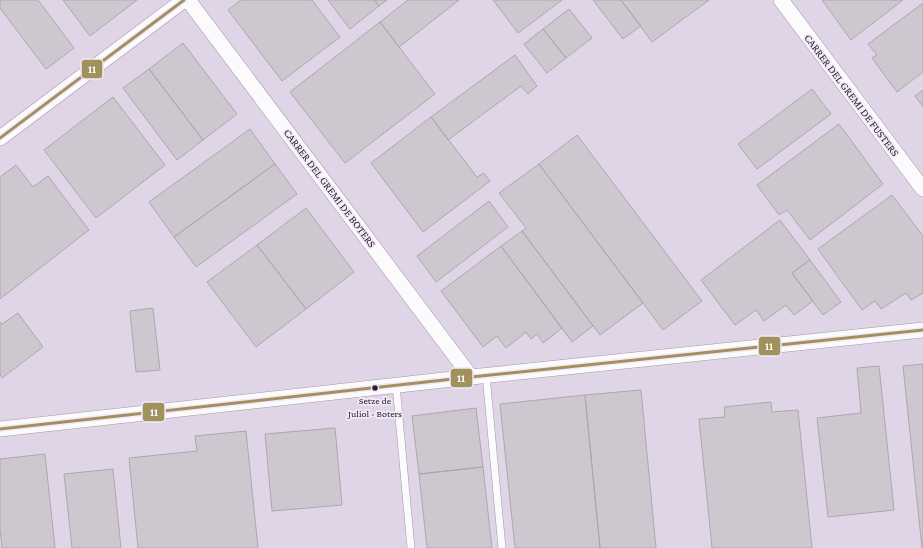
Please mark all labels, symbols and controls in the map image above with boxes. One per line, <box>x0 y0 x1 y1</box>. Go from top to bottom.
street label: CARRER DEL GREMI DE FUSTERS <box>802 32 902 158</box>
line badge: 11 <box>81 59 103 79</box>
text: 11 <box>88 63 96 75</box>
street label: CARRER DEL GREMI DE BOTERS <box>282 126 378 250</box>
line badge: 11 <box>758 336 781 356</box>
text: 11 <box>765 340 773 352</box>
line badge: 11 <box>450 368 473 388</box>
text: 11 <box>457 372 465 384</box>
marker: Setze de Juliol - Boters <box>370 383 380 393</box>
place label: Setze de Juliol - Boters <box>347 395 402 419</box>
line badge: 11 <box>142 402 165 422</box>
text: 11 <box>150 406 158 418</box>

